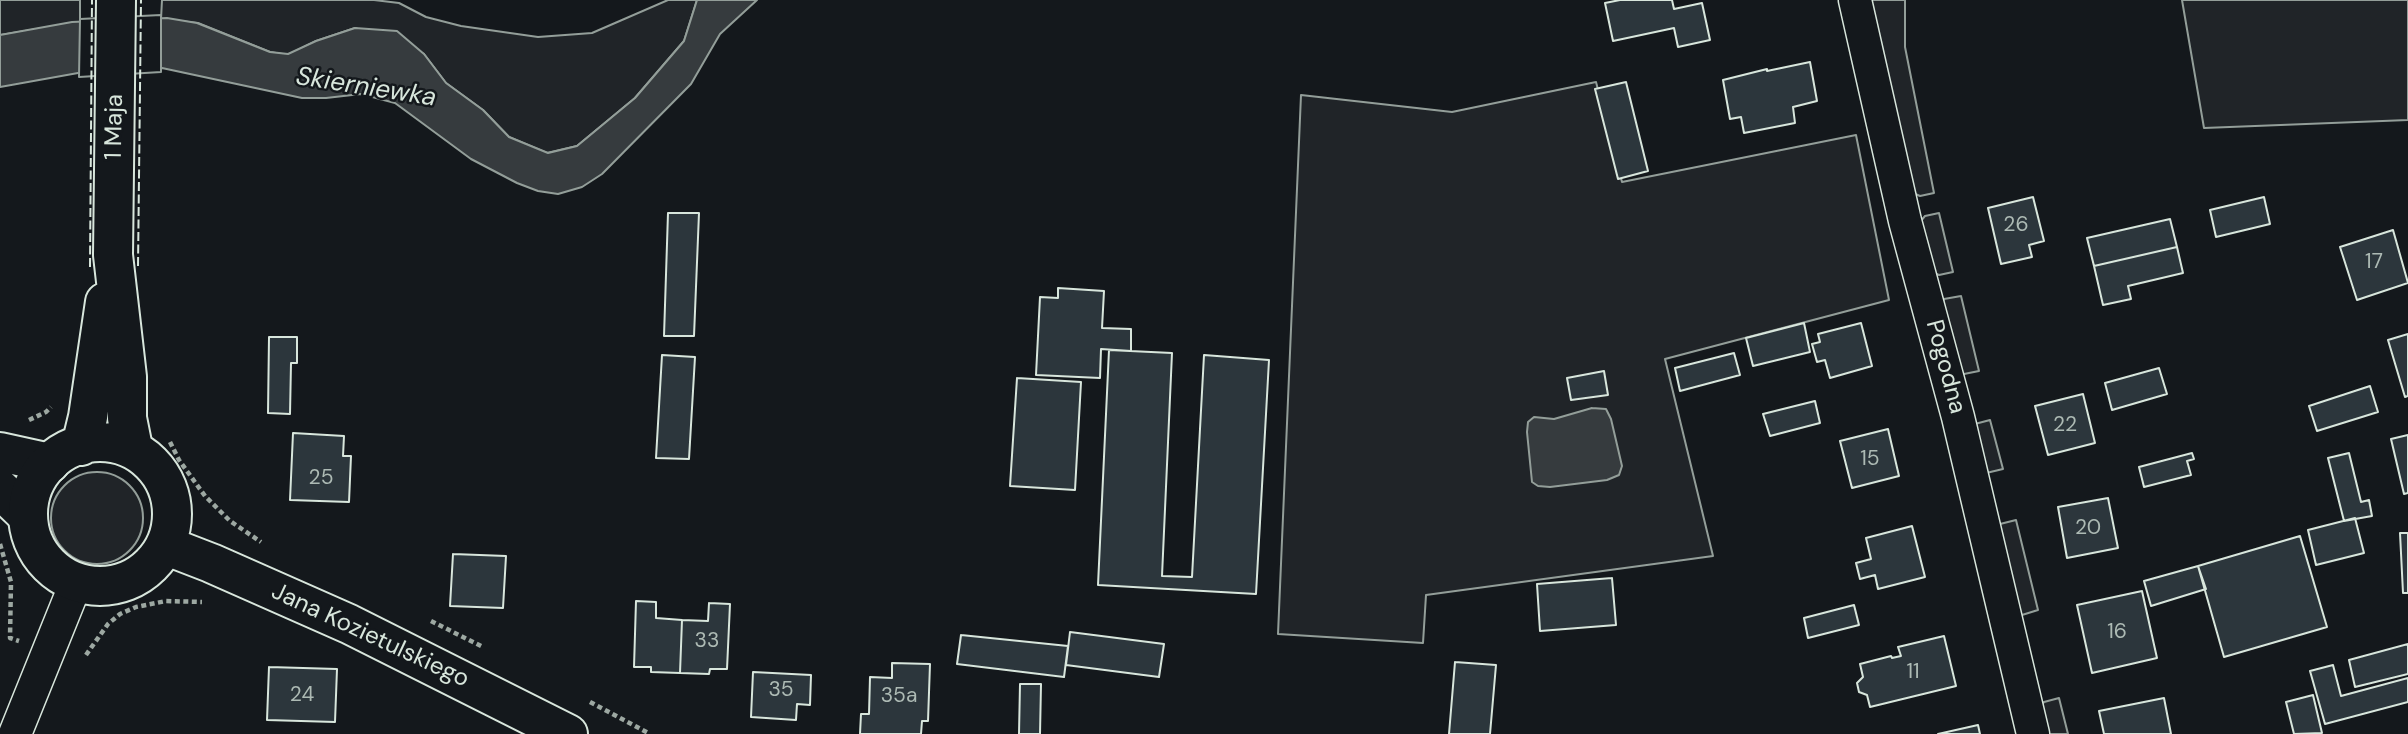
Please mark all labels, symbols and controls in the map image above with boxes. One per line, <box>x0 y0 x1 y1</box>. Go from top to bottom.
water label: Skierniewka <box>294 62 438 114</box>
street label: 1 Maja <box>100 94 130 160</box>
house number: 26 <box>2003 212 2029 238</box>
house number: 17 <box>2365 249 2383 275</box>
street label: Pogodna <box>1919 317 1971 417</box>
house number: 22 <box>2053 412 2077 438</box>
house number: 15 <box>1860 446 1880 472</box>
house number: 25 <box>309 465 333 491</box>
house number: 20 <box>2075 515 2101 541</box>
street label: Jana Kozietulskiego <box>267 578 473 694</box>
house number: 16 <box>2107 619 2127 645</box>
house number: 33 <box>695 628 719 654</box>
house number: 11 <box>1906 659 1920 685</box>
house number: 35 <box>768 677 794 703</box>
house number: 24 <box>290 682 314 708</box>
house number: 35a <box>881 683 917 709</box>

